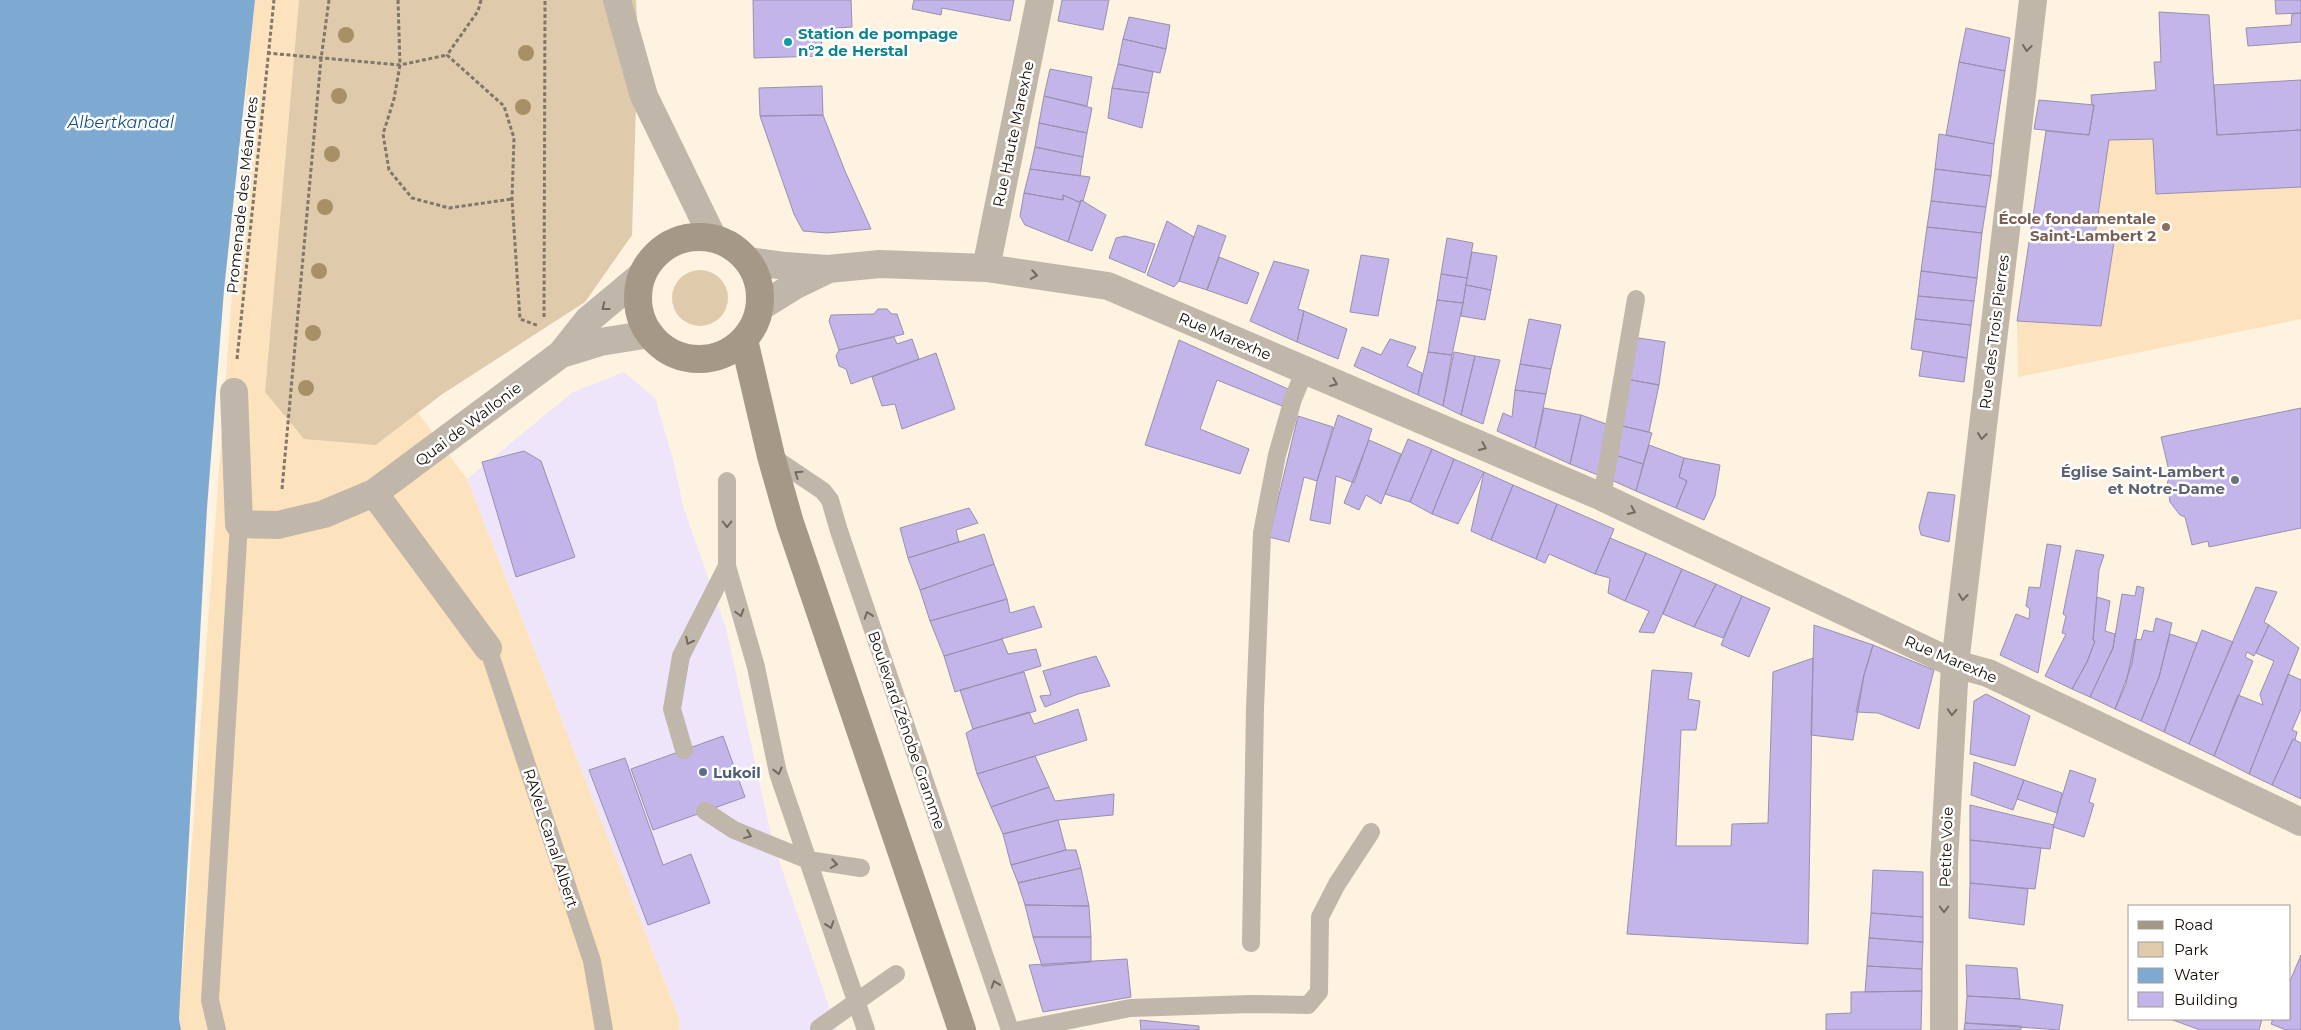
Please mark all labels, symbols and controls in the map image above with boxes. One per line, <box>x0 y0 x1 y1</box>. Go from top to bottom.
place label: Station de pompage n°2 de Herstal <box>798 24 958 60</box>
marker: Station de pompage n°2 de Herstal <box>782 36 794 48</box>
one-way arrow <box>2023 44 2033 53</box>
street label: Rue Haute Marexhe <box>988 59 1038 209</box>
street label: Promenade des Méandres <box>222 96 262 294</box>
water label: Albertkanaal <box>67 113 175 132</box>
place label: École fondamentale Saint-Lambert 2 <box>1998 209 2156 245</box>
marker: École fondamentale Saint-Lambert 2 <box>2160 221 2172 233</box>
street label: Rue des Trois Pierres <box>1975 254 2013 410</box>
one-way arrow <box>1030 270 1039 280</box>
one-way arrow <box>602 301 611 310</box>
street label: Rue Marexhe <box>1176 308 1274 364</box>
one-way arrow <box>1329 376 1338 387</box>
street label: Quai de Wallonie <box>411 378 525 470</box>
one-way arrow <box>1977 432 1988 440</box>
one-way arrow <box>1478 440 1487 451</box>
place label: Église Saint-Lambert et Notre-Dame <box>2061 462 2225 498</box>
one-way arrow <box>795 471 804 480</box>
marker: Église Saint-Lambert et Notre-Dame <box>2229 474 2241 486</box>
one-way arrow <box>1627 505 1636 516</box>
one-way arrow <box>722 520 732 528</box>
one-way arrow <box>1958 593 1969 601</box>
one-way arrow <box>735 608 745 616</box>
one-way arrow <box>863 611 873 620</box>
street label: Boulevard Zénobe Gramme <box>864 628 950 832</box>
street label: Rue Marexhe <box>1902 631 2000 687</box>
one-way arrow <box>685 636 695 645</box>
one-way arrow <box>1947 708 1958 716</box>
place label: Lukoil <box>713 763 761 782</box>
street label: RAVeL Canal Albert <box>520 766 582 910</box>
marker: Lukoil <box>697 766 709 778</box>
one-way arrow <box>772 766 783 775</box>
street label: Petite Voie <box>1935 806 1957 888</box>
one-way arrow <box>743 829 752 840</box>
one-way arrow <box>830 858 838 869</box>
legend <box>2128 905 2291 1020</box>
one-way arrow <box>1939 906 1949 914</box>
text: Road <box>2174 915 2213 934</box>
one-way arrow <box>824 920 834 928</box>
text: Park <box>2174 940 2208 959</box>
text: Water <box>2174 965 2220 984</box>
one-way arrow <box>991 980 1001 988</box>
text: Building <box>2174 990 2238 1009</box>

